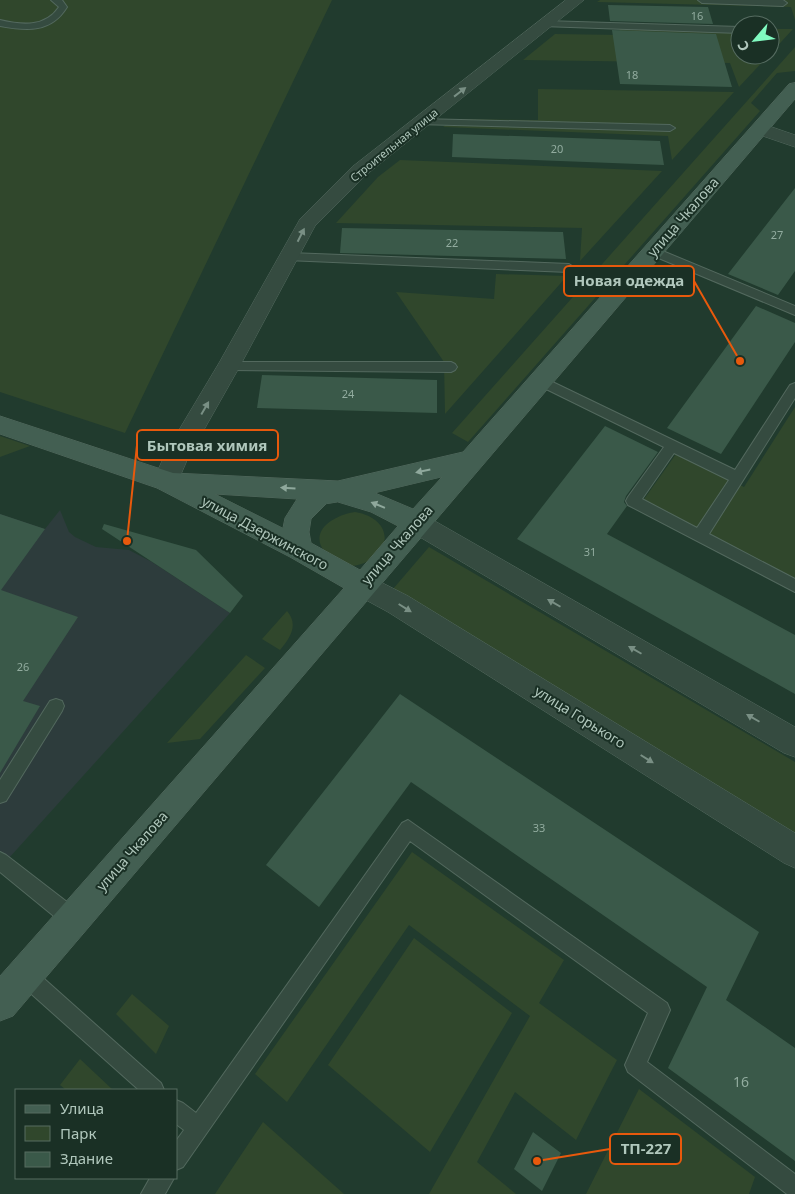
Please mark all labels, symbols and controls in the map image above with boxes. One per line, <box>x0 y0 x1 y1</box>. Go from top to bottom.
house number: 16 <box>691 8 703 23</box>
north arrow <box>730 15 780 65</box>
text: С <box>733 38 754 55</box>
house number: 18 <box>626 67 638 82</box>
one-way arrow <box>453 86 466 97</box>
street label: Строительная улица <box>347 104 441 185</box>
house number: 20 <box>551 141 563 156</box>
street label: улица Чкалова <box>643 173 723 261</box>
house number: 27 <box>771 227 783 242</box>
one-way arrow <box>297 228 305 242</box>
house number: 22 <box>446 235 458 250</box>
callout: Новая одежда <box>564 266 694 296</box>
text: Новая одежда <box>574 270 684 290</box>
house number: 24 <box>342 386 355 401</box>
one-way arrow <box>201 400 209 415</box>
callout: Бытовая химия <box>137 430 278 460</box>
text: Бытовая химия <box>147 435 267 455</box>
one-way arrow <box>416 467 431 475</box>
one-way arrow <box>280 483 296 491</box>
street label: улица Дзержинского <box>199 491 332 574</box>
one-way arrow <box>370 500 385 508</box>
street label: улица Чкалова <box>357 501 437 589</box>
house number: 31 <box>584 544 596 559</box>
one-way arrow <box>547 599 562 607</box>
one-way arrow <box>399 604 412 613</box>
one-way arrow <box>628 645 641 654</box>
house number: 26 <box>17 659 29 674</box>
street label: улица Горького <box>531 681 629 752</box>
one-way arrow <box>746 714 759 723</box>
one-way arrow <box>641 755 654 764</box>
street label: улица Чкалова <box>92 807 172 895</box>
house number: 33 <box>533 820 545 835</box>
house number: 16 <box>733 1072 749 1091</box>
legend <box>15 1089 178 1179</box>
text: Улица <box>60 1098 104 1118</box>
text: Парк <box>60 1123 96 1143</box>
callout: ТП-227 <box>610 1134 681 1164</box>
text: ТП-227 <box>621 1138 672 1158</box>
text: Здание <box>60 1148 113 1168</box>

